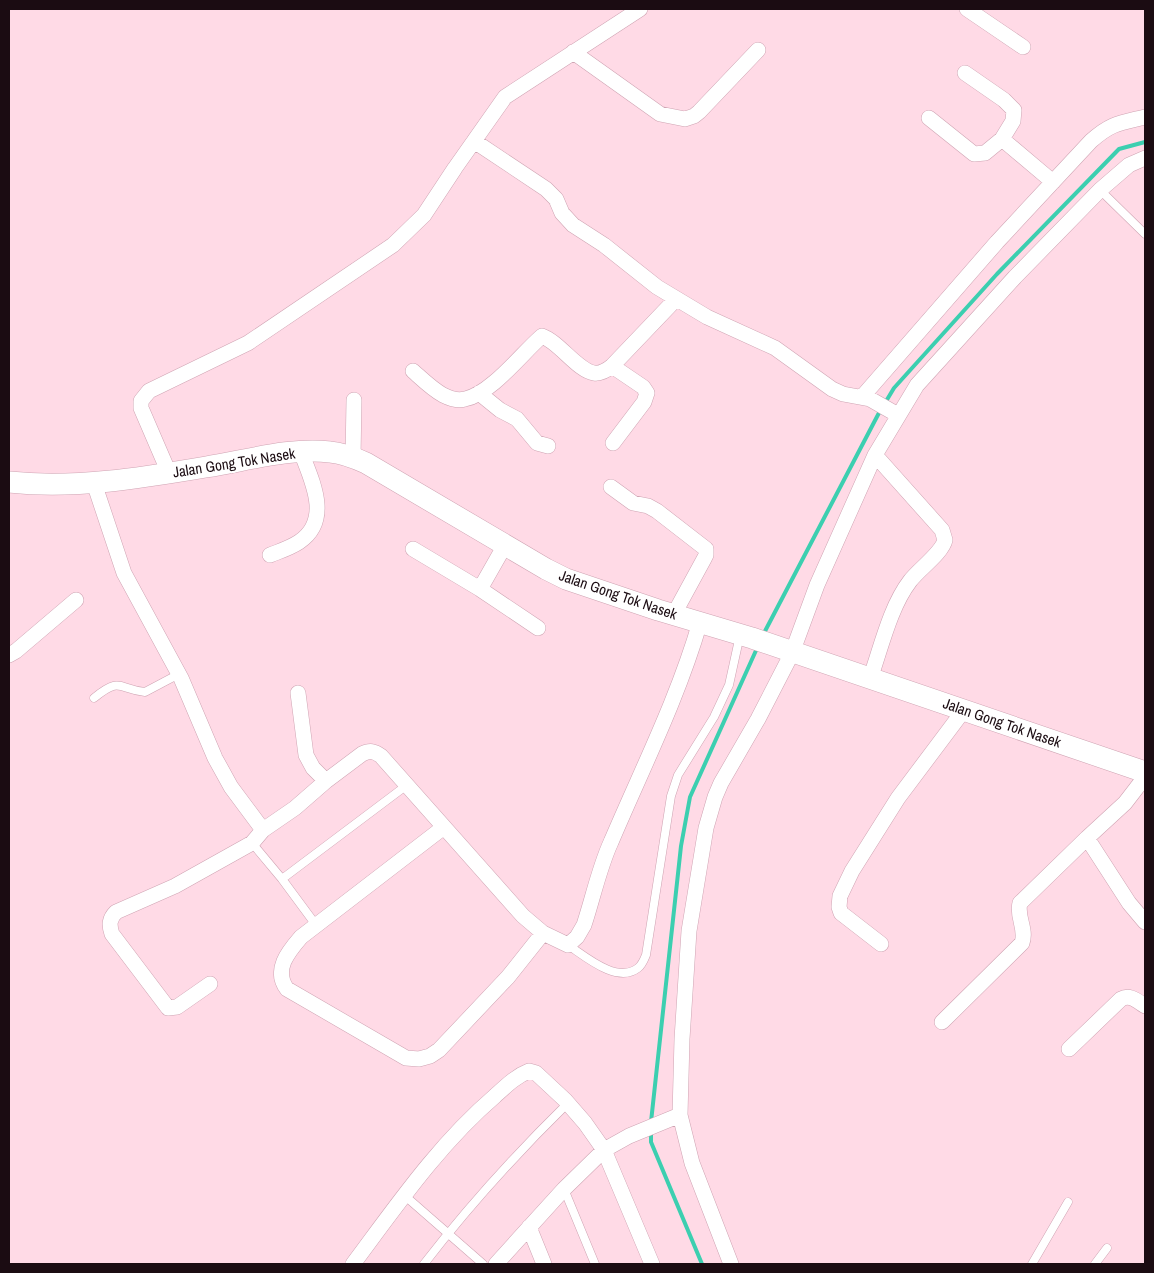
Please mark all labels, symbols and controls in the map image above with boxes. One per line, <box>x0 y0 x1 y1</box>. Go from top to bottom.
street label: Jalan Gong Tok Nasek <box>171 442 297 483</box>
street label: Jalan Gong Tok Nasek <box>556 564 681 625</box>
street label: Jalan Gong Tok Nasek <box>940 692 1065 753</box>

